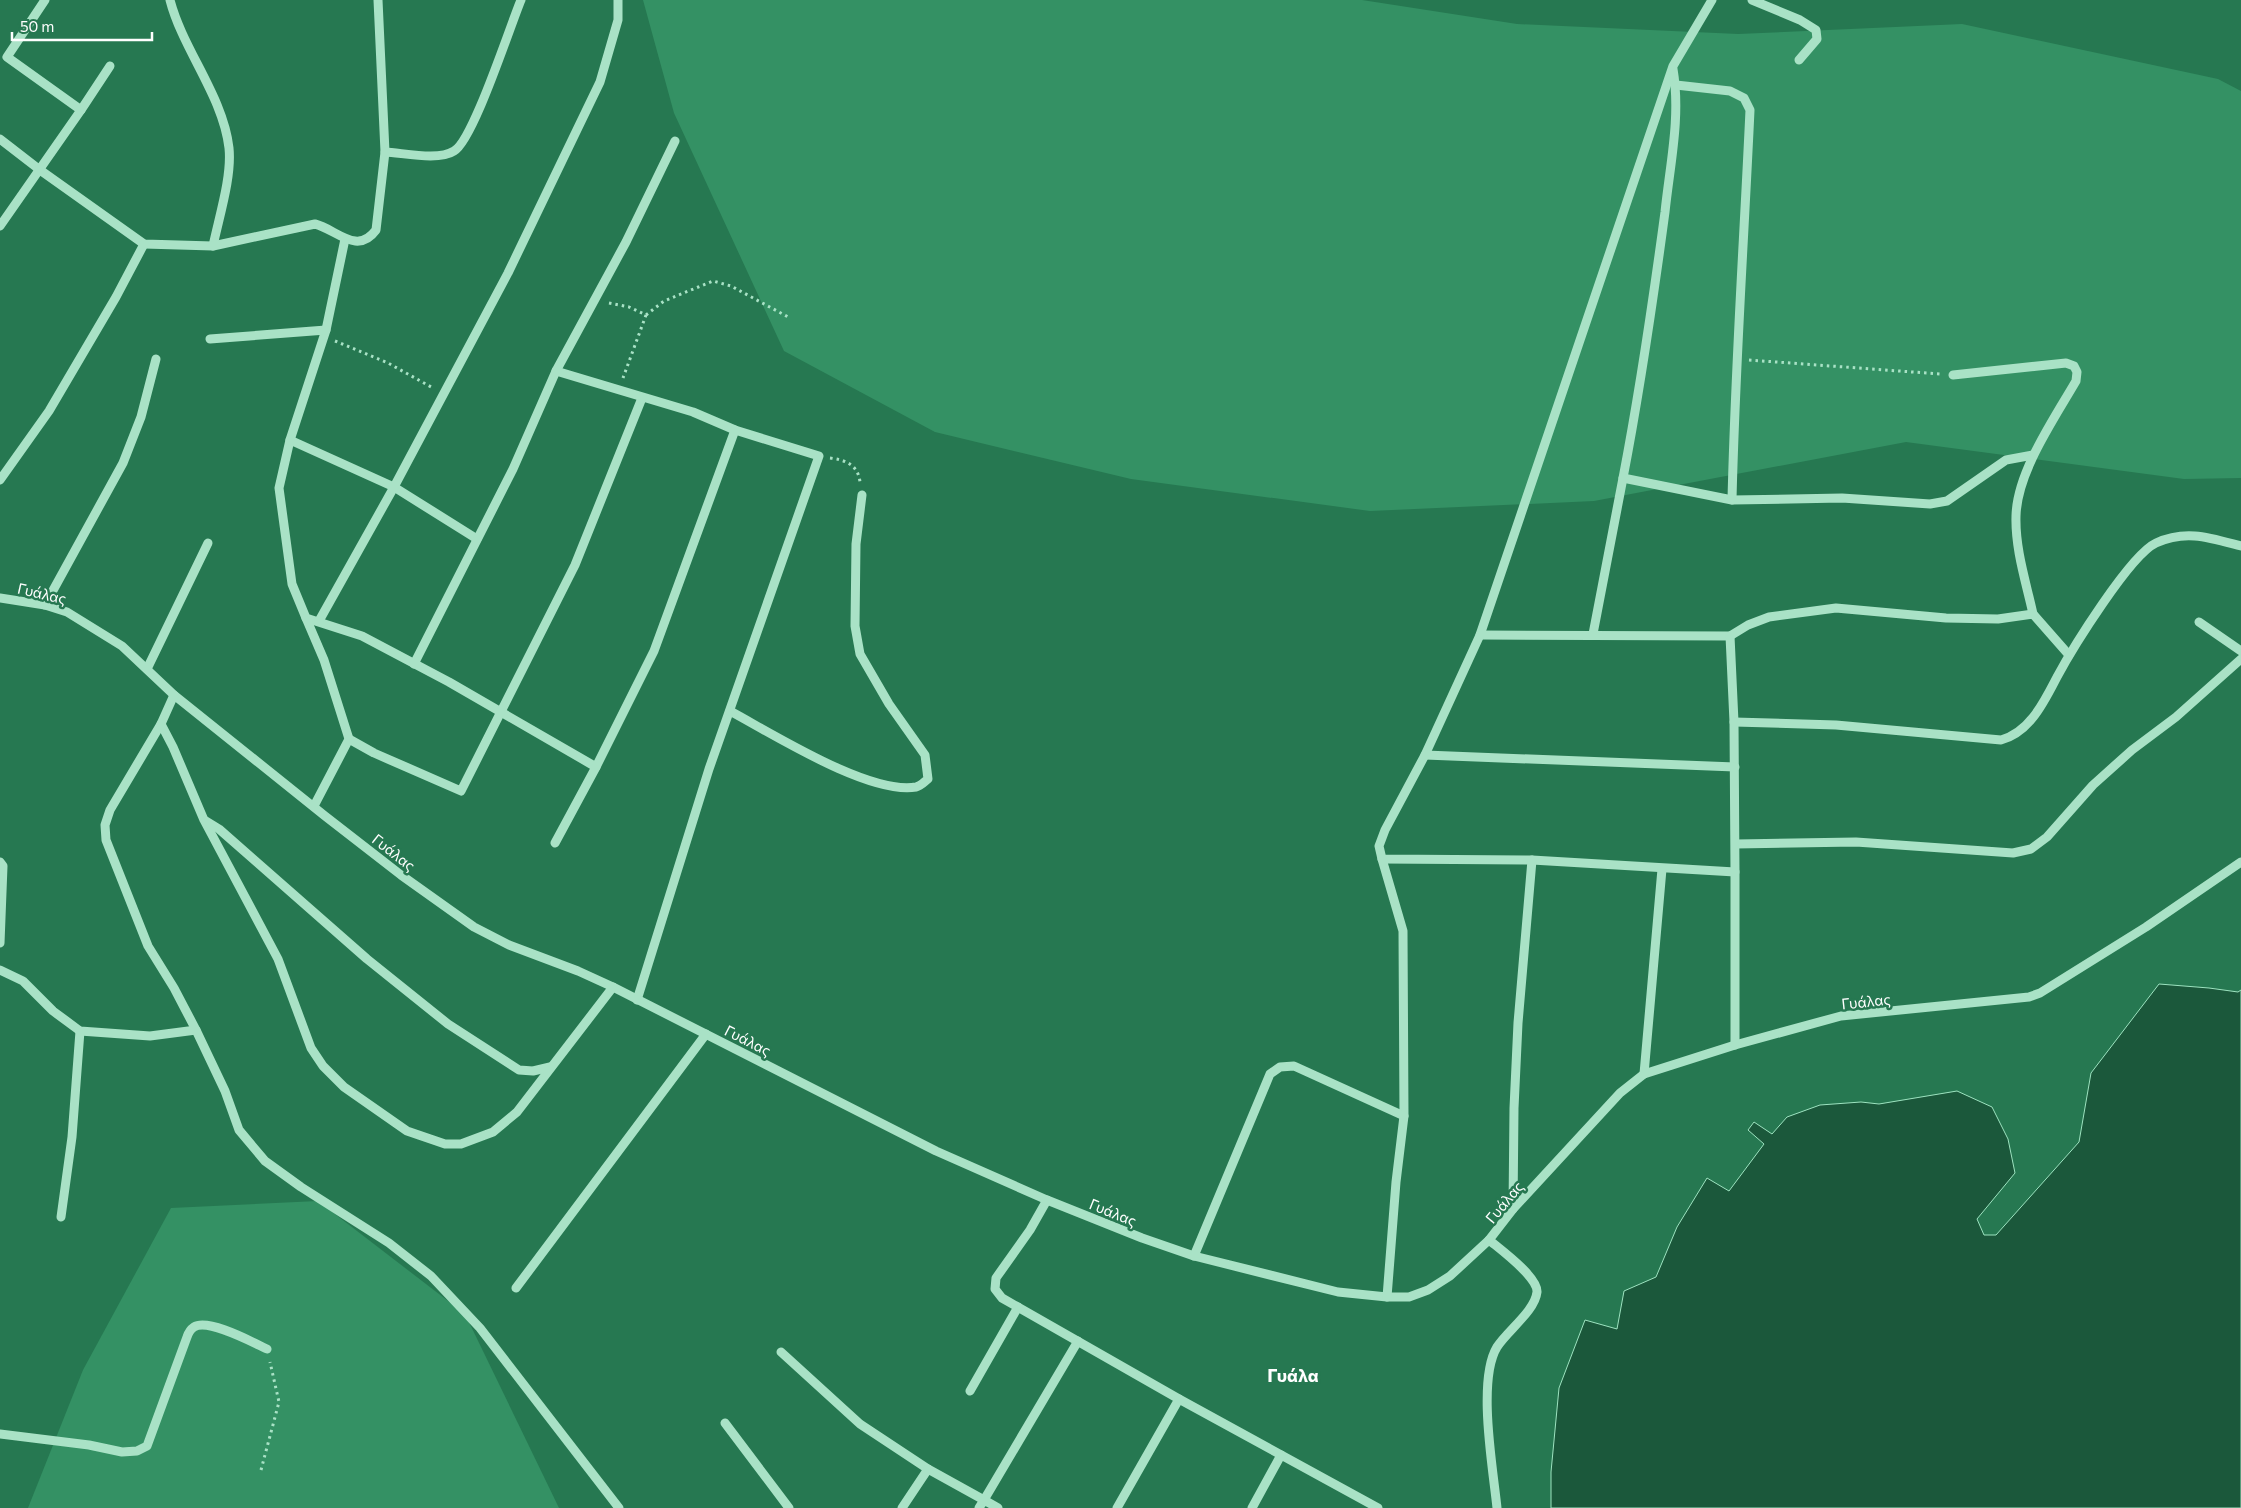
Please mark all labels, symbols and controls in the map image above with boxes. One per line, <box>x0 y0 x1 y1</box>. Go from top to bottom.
scale bar <box>12 10 152 42</box>
text: 50 m <box>20 17 54 35</box>
street label: Γυάλας <box>16 579 68 607</box>
street label: Γυάλας <box>369 830 419 874</box>
street label: Γυάλας <box>1841 989 1891 1013</box>
street label: Γυάλας <box>722 1021 774 1059</box>
street label: Γυάλας <box>1481 1177 1527 1227</box>
street label: Γυάλας <box>1087 1194 1139 1230</box>
district label: Γυάλα <box>1267 1364 1319 1386</box>

